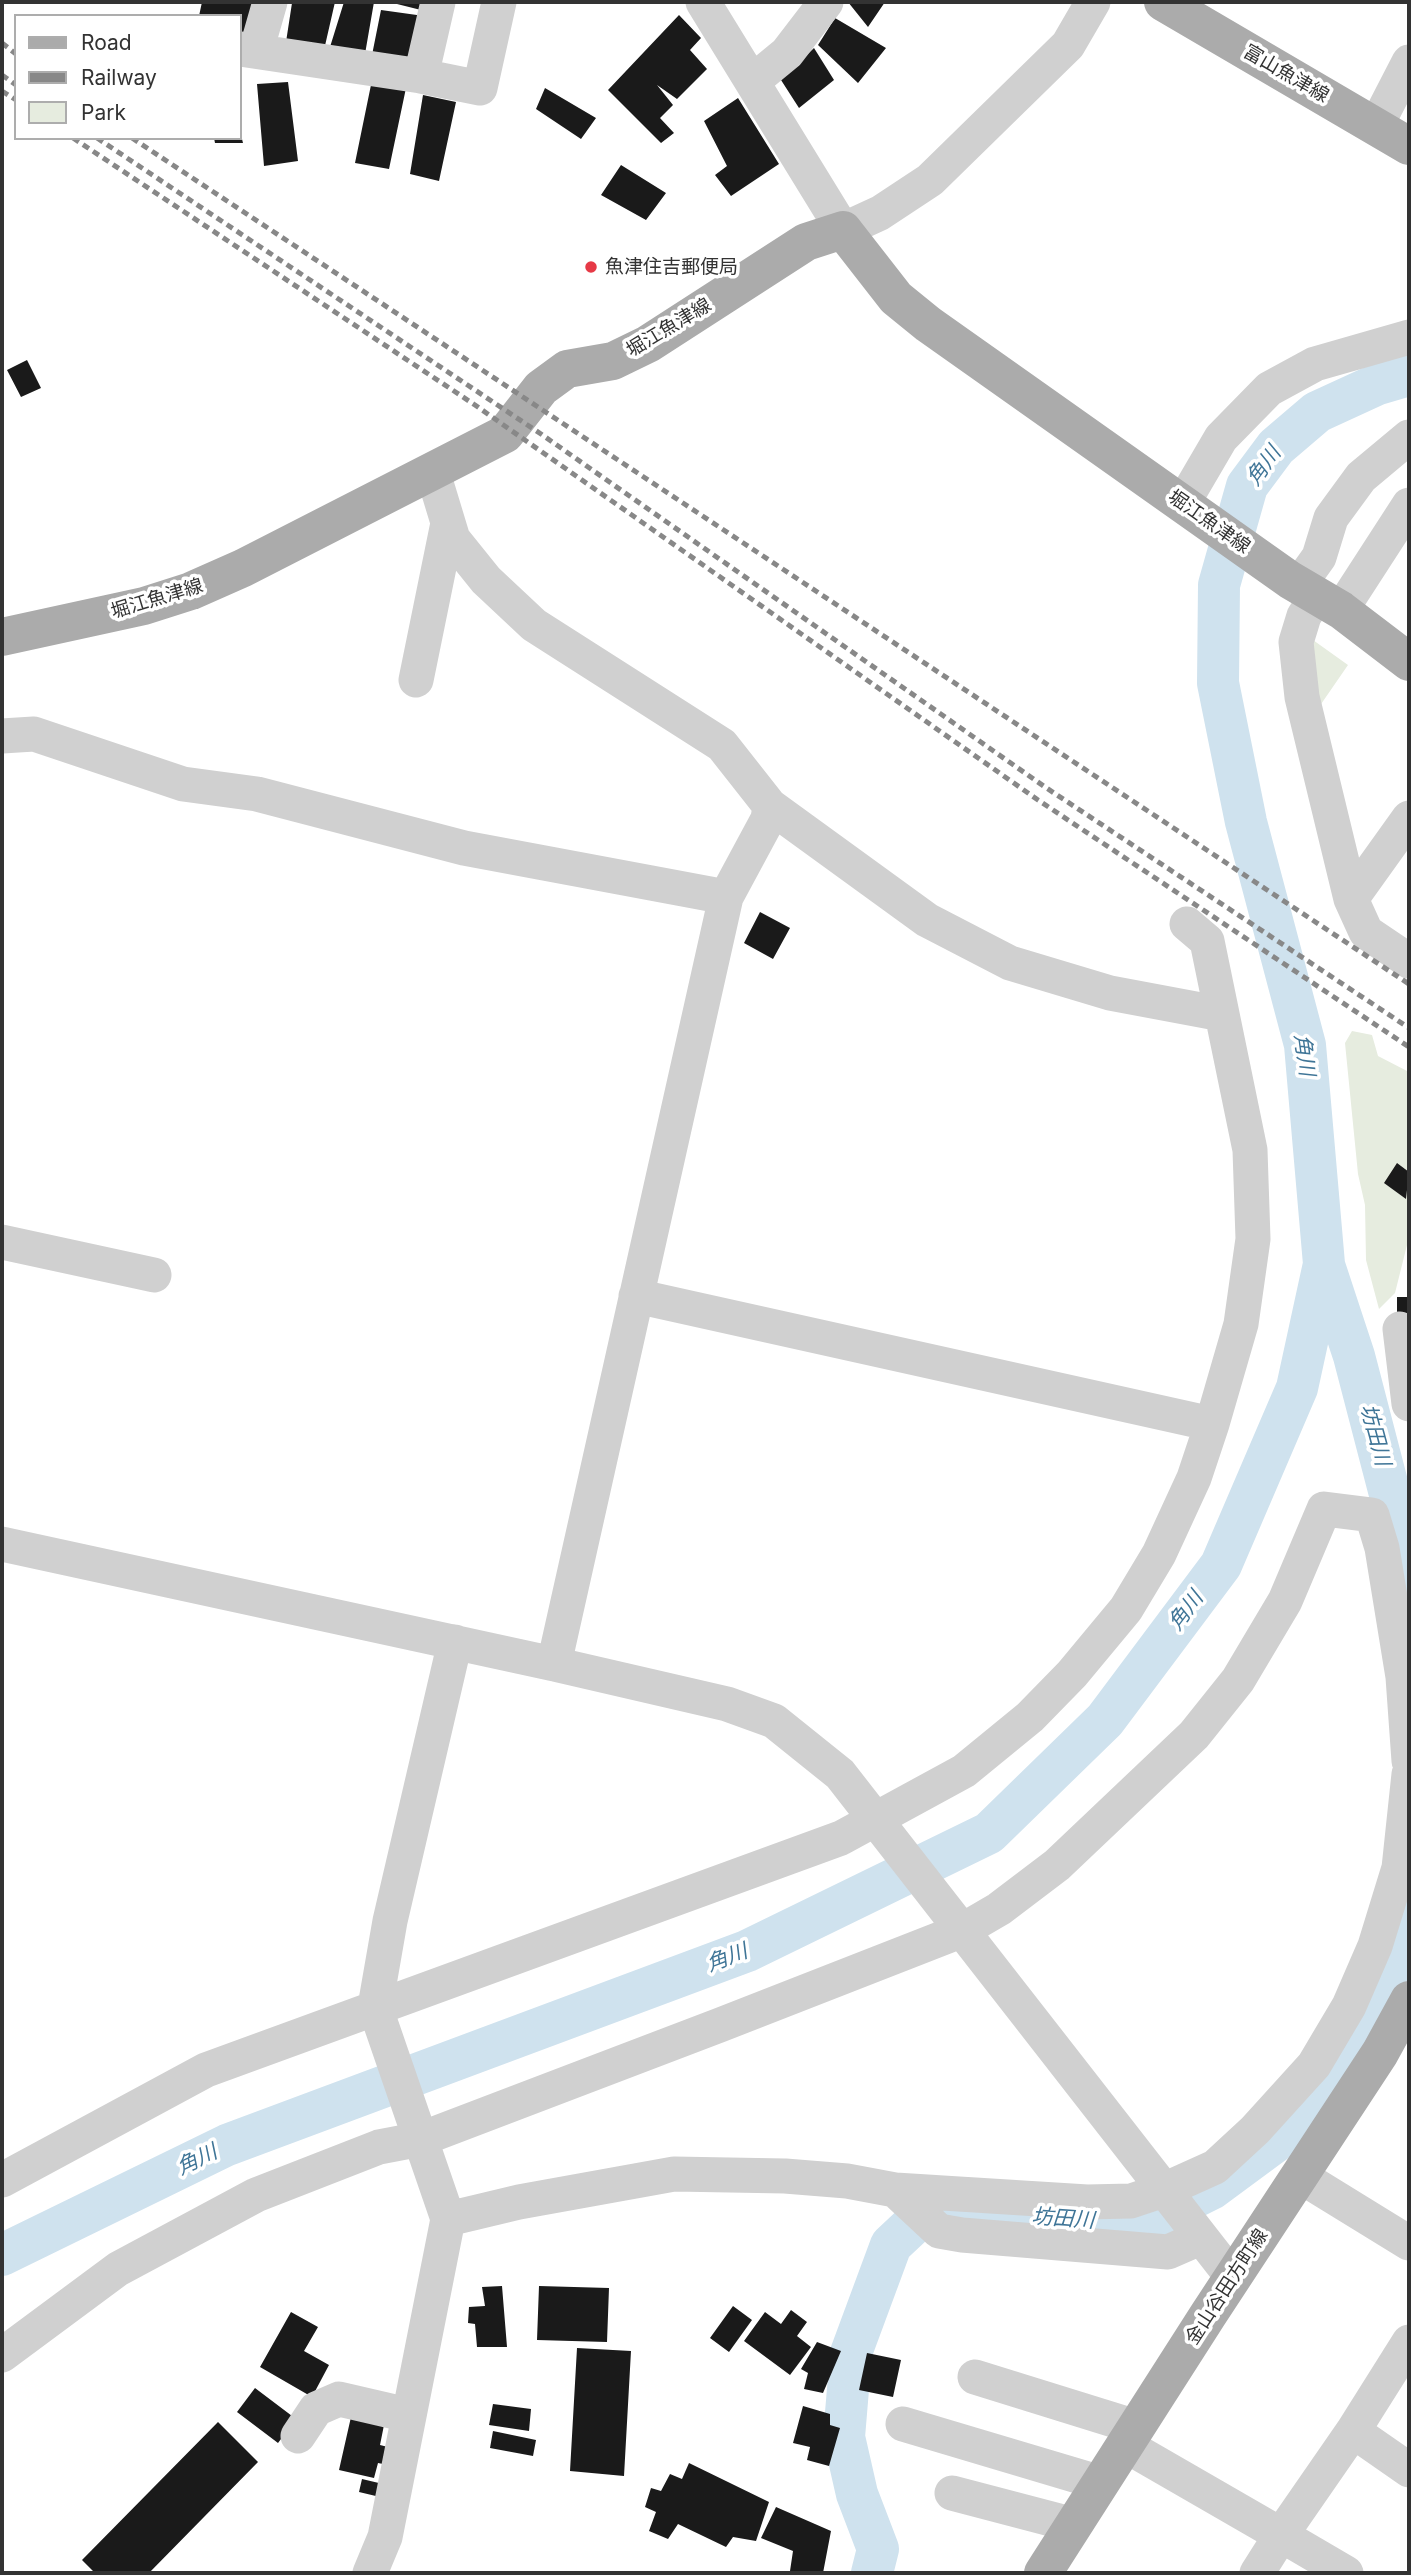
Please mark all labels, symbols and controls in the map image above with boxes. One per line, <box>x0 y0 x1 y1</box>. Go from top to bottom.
legend <box>14 14 242 140</box>
text: Road <box>81 30 132 55</box>
street label: 富山魚津線 <box>1239 40 1333 108</box>
text: Railway <box>81 65 157 90</box>
text: Park <box>81 100 126 125</box>
place label: 魚津住吉郵便局 <box>605 256 738 278</box>
marker: 魚津住吉郵便局 <box>583 259 599 275</box>
street label: 堀江魚津線 <box>622 294 716 362</box>
water label: 角川 <box>1241 442 1287 490</box>
street label: 堀江魚津線 <box>1164 485 1254 559</box>
street label: 堀江魚津線 <box>108 574 206 624</box>
water label: 角川 <box>1289 1032 1319 1078</box>
water label: 坊田川 <box>1355 1401 1395 1469</box>
water label: 角川 <box>1163 1587 1209 1635</box>
water label: 角川 <box>703 1939 751 1977</box>
water label: 角川 <box>173 2139 221 2181</box>
water label: 坊田川 <box>1031 2204 1095 2234</box>
street label: 金山谷田方町線 <box>1181 2225 1273 2349</box>

